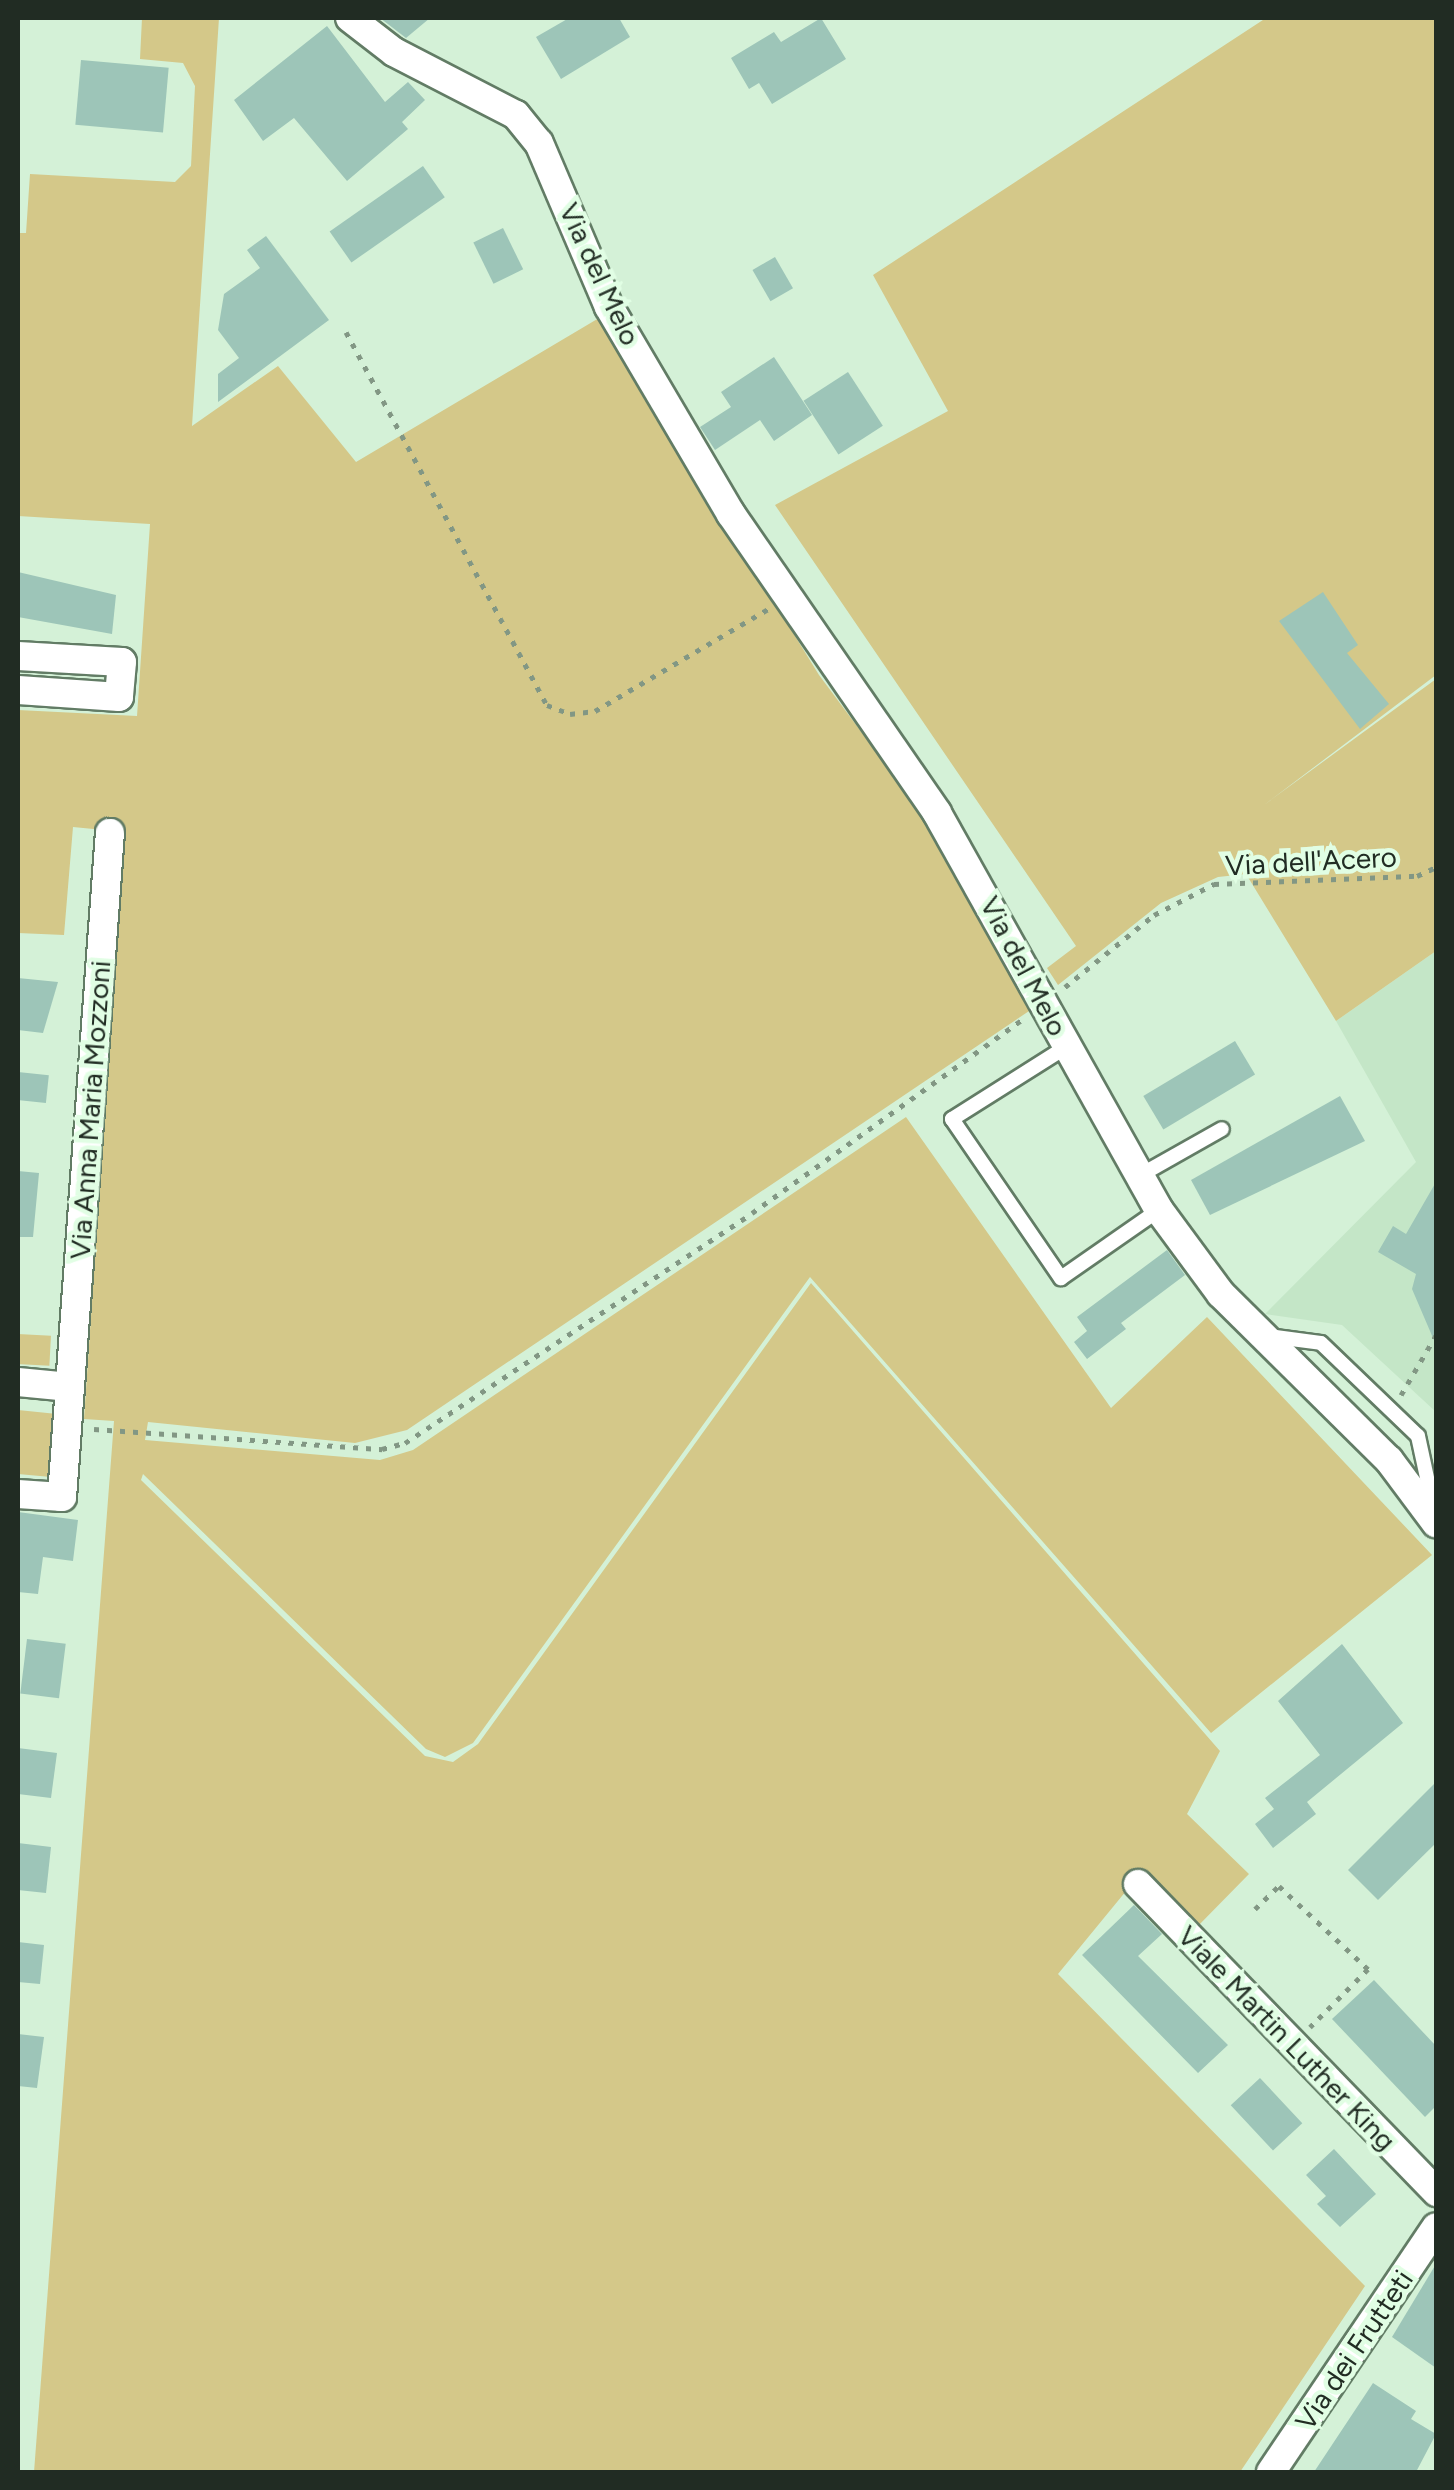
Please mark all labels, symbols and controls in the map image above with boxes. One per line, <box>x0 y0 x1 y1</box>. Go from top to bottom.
street label: Via del Melo <box>552 197 648 351</box>
street label: Via dell'Acero <box>1224 840 1398 882</box>
street label: Via del Melo <box>973 890 1075 1042</box>
street label: Via Anna Maria Mozzoni <box>63 959 117 1261</box>
street label: Viale Martin Luther King <box>1171 1919 1403 2157</box>
street label: Via dei Frutteti <box>1288 2264 1420 2436</box>

